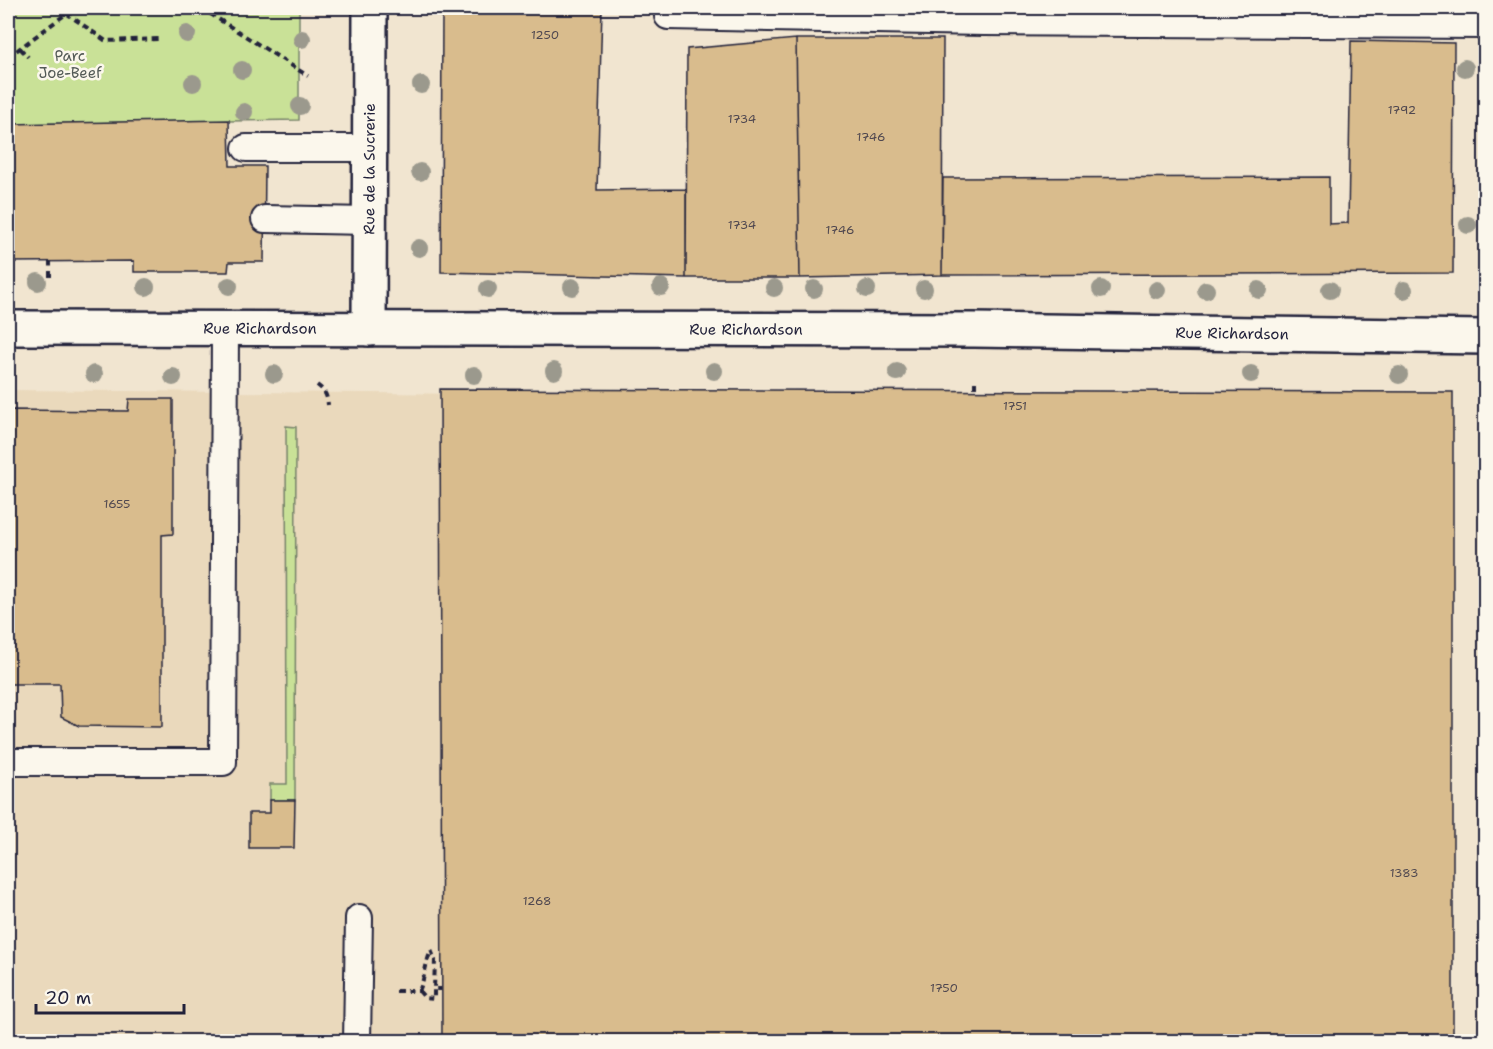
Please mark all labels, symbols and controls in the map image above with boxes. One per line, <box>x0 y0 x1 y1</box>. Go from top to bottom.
house number: 1250 <box>531 27 559 43</box>
park label: Parc Joe-Beef <box>38 46 102 83</box>
house number: 1792 <box>1388 102 1416 118</box>
street label: Rue de la Sucrerie <box>359 103 380 235</box>
house number: 1734 <box>728 111 756 127</box>
house number: 1746 <box>857 129 885 145</box>
house number: 1734 <box>728 217 756 233</box>
house number: 1746 <box>826 222 854 238</box>
street label: Rue Richardson <box>203 318 317 339</box>
street label: Rue Richardson <box>689 319 803 340</box>
street label: Rue Richardson <box>1175 323 1289 344</box>
house number: 1751 <box>1003 398 1027 414</box>
house number: 1655 <box>104 496 130 512</box>
house number: 1383 <box>1390 865 1418 881</box>
house number: 1268 <box>523 893 551 909</box>
scale bar <box>36 977 184 1015</box>
house number: 1750 <box>930 980 958 996</box>
text: 20 m <box>45 986 91 1010</box>

